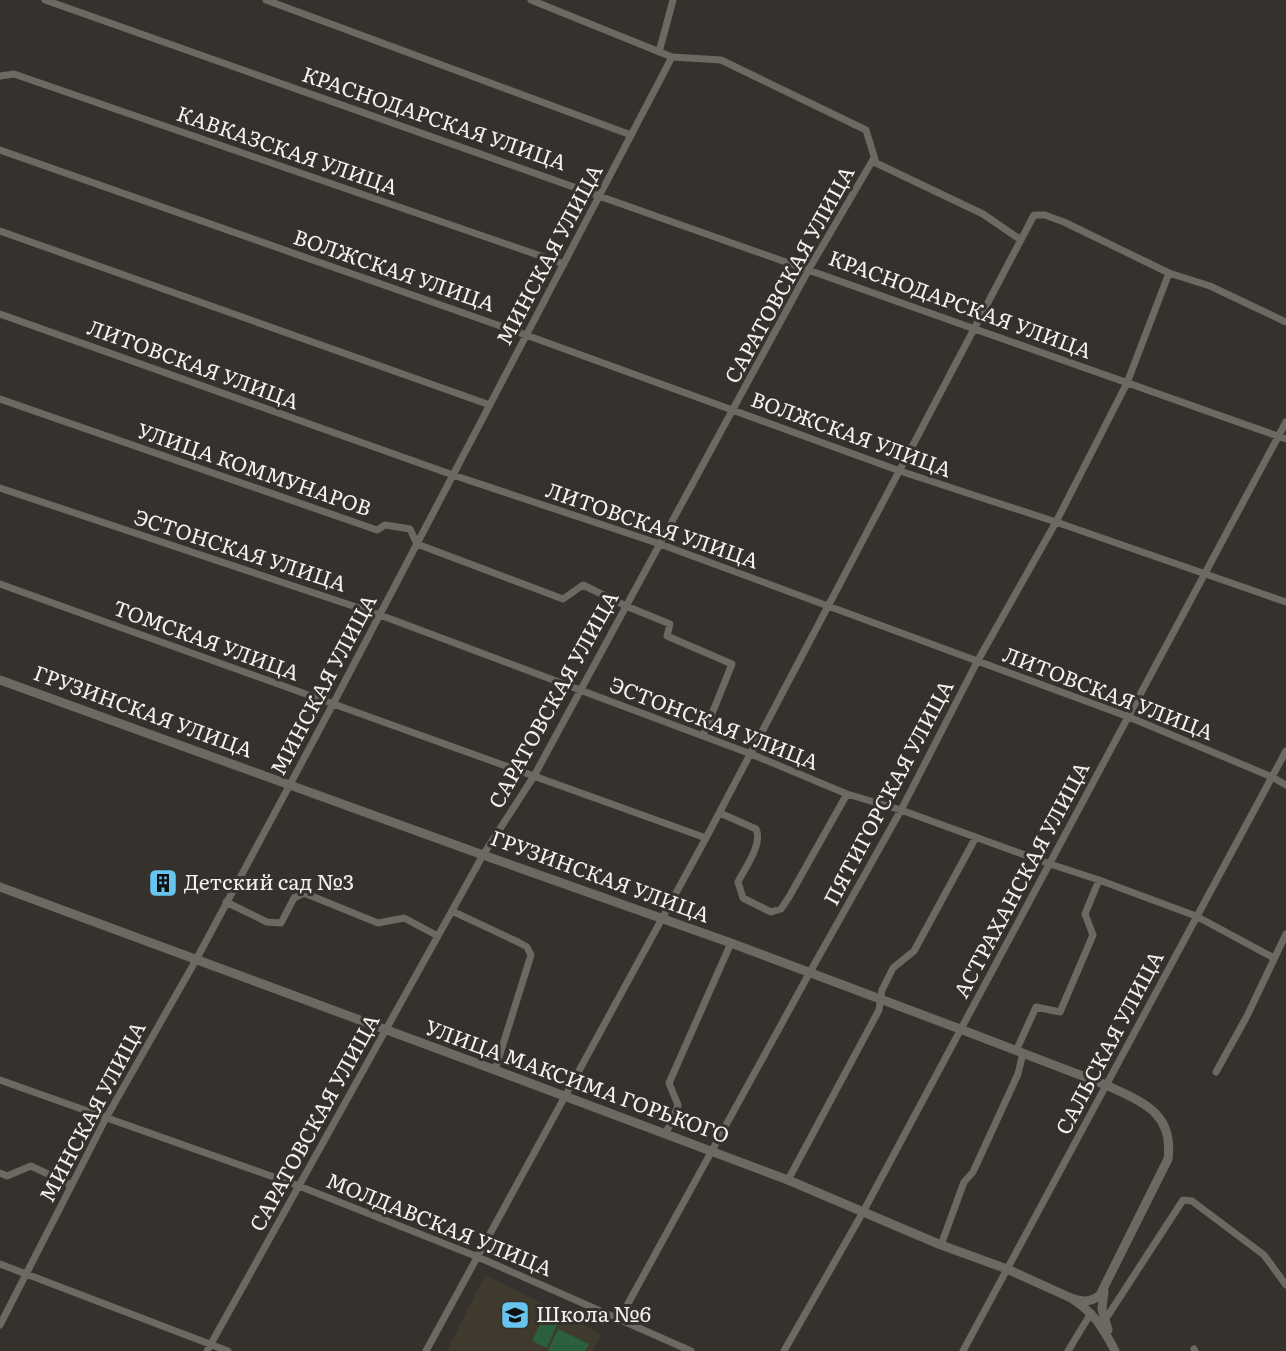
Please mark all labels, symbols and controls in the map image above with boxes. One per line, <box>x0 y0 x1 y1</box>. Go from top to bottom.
street label: КРАСНОДАРСКАЯ УЛИЦА <box>298 57 572 177</box>
street label: КАВКАЗСКАЯ УЛИЦА <box>173 96 403 201</box>
street label: МИНСКАЯ УЛИЦА <box>487 157 609 350</box>
street label: САРАТОВСКАЯ УЛИЦА <box>715 159 861 388</box>
street label: ВОЛЖСКАЯ УЛИЦА <box>290 220 500 318</box>
street label: КРАСНОДАРСКАЯ УЛИЦА <box>825 241 1097 365</box>
street label: ЛИТОВСКАЯ УЛИЦА <box>84 310 305 416</box>
street label: ВОЛЖСКАЯ УЛИЦА <box>747 382 957 484</box>
street label: УЛИЦА КОММУНАРОВ <box>134 413 376 522</box>
street label: ЛИТОВСКАЯ УЛИЦА <box>542 473 764 575</box>
street label: ЭСТОНСКАЯ УЛИЦА <box>131 500 352 598</box>
street label: САРАТОВСКАЯ УЛИЦА <box>479 584 625 813</box>
street label: МИНСКАЯ УЛИЦА <box>261 587 383 780</box>
street label: ТОМСКАЯ УЛИЦА <box>109 591 305 687</box>
street label: ЛИТОВСКАЯ УЛИЦА <box>999 637 1219 746</box>
street label: ГРУЗИНСКАЯ УЛИЦА <box>30 656 258 764</box>
street label: ЭСТОНСКАЯ УЛИЦА <box>606 667 824 776</box>
street label: ПЯТИГОРСКАЯ УЛИЦА <box>814 673 960 910</box>
street label: АСТРАХАНСКАЯ УЛИЦА <box>944 755 1096 1003</box>
street label: ГРУЗИНСКАЯ УЛИЦА <box>487 821 715 929</box>
place label: Детский сад №3 <box>184 865 354 896</box>
building icon: Детский сад №3 <box>147 867 179 899</box>
street label: САЛЬСКАЯ УЛИЦА <box>1046 944 1170 1139</box>
street label: САРАТОВСКАЯ УЛИЦА <box>240 1007 386 1236</box>
street label: УЛИЦА МАКСИМА ГОРЬКОГО <box>421 1010 734 1149</box>
street label: МИНСКАЯ УЛИЦА <box>30 1014 152 1207</box>
street label: МОЛДАВСКАЯ УЛИЦА <box>322 1163 558 1282</box>
place label: Школа №6 <box>536 1297 651 1328</box>
school or university icon: Школа №6 <box>499 1299 531 1331</box>

